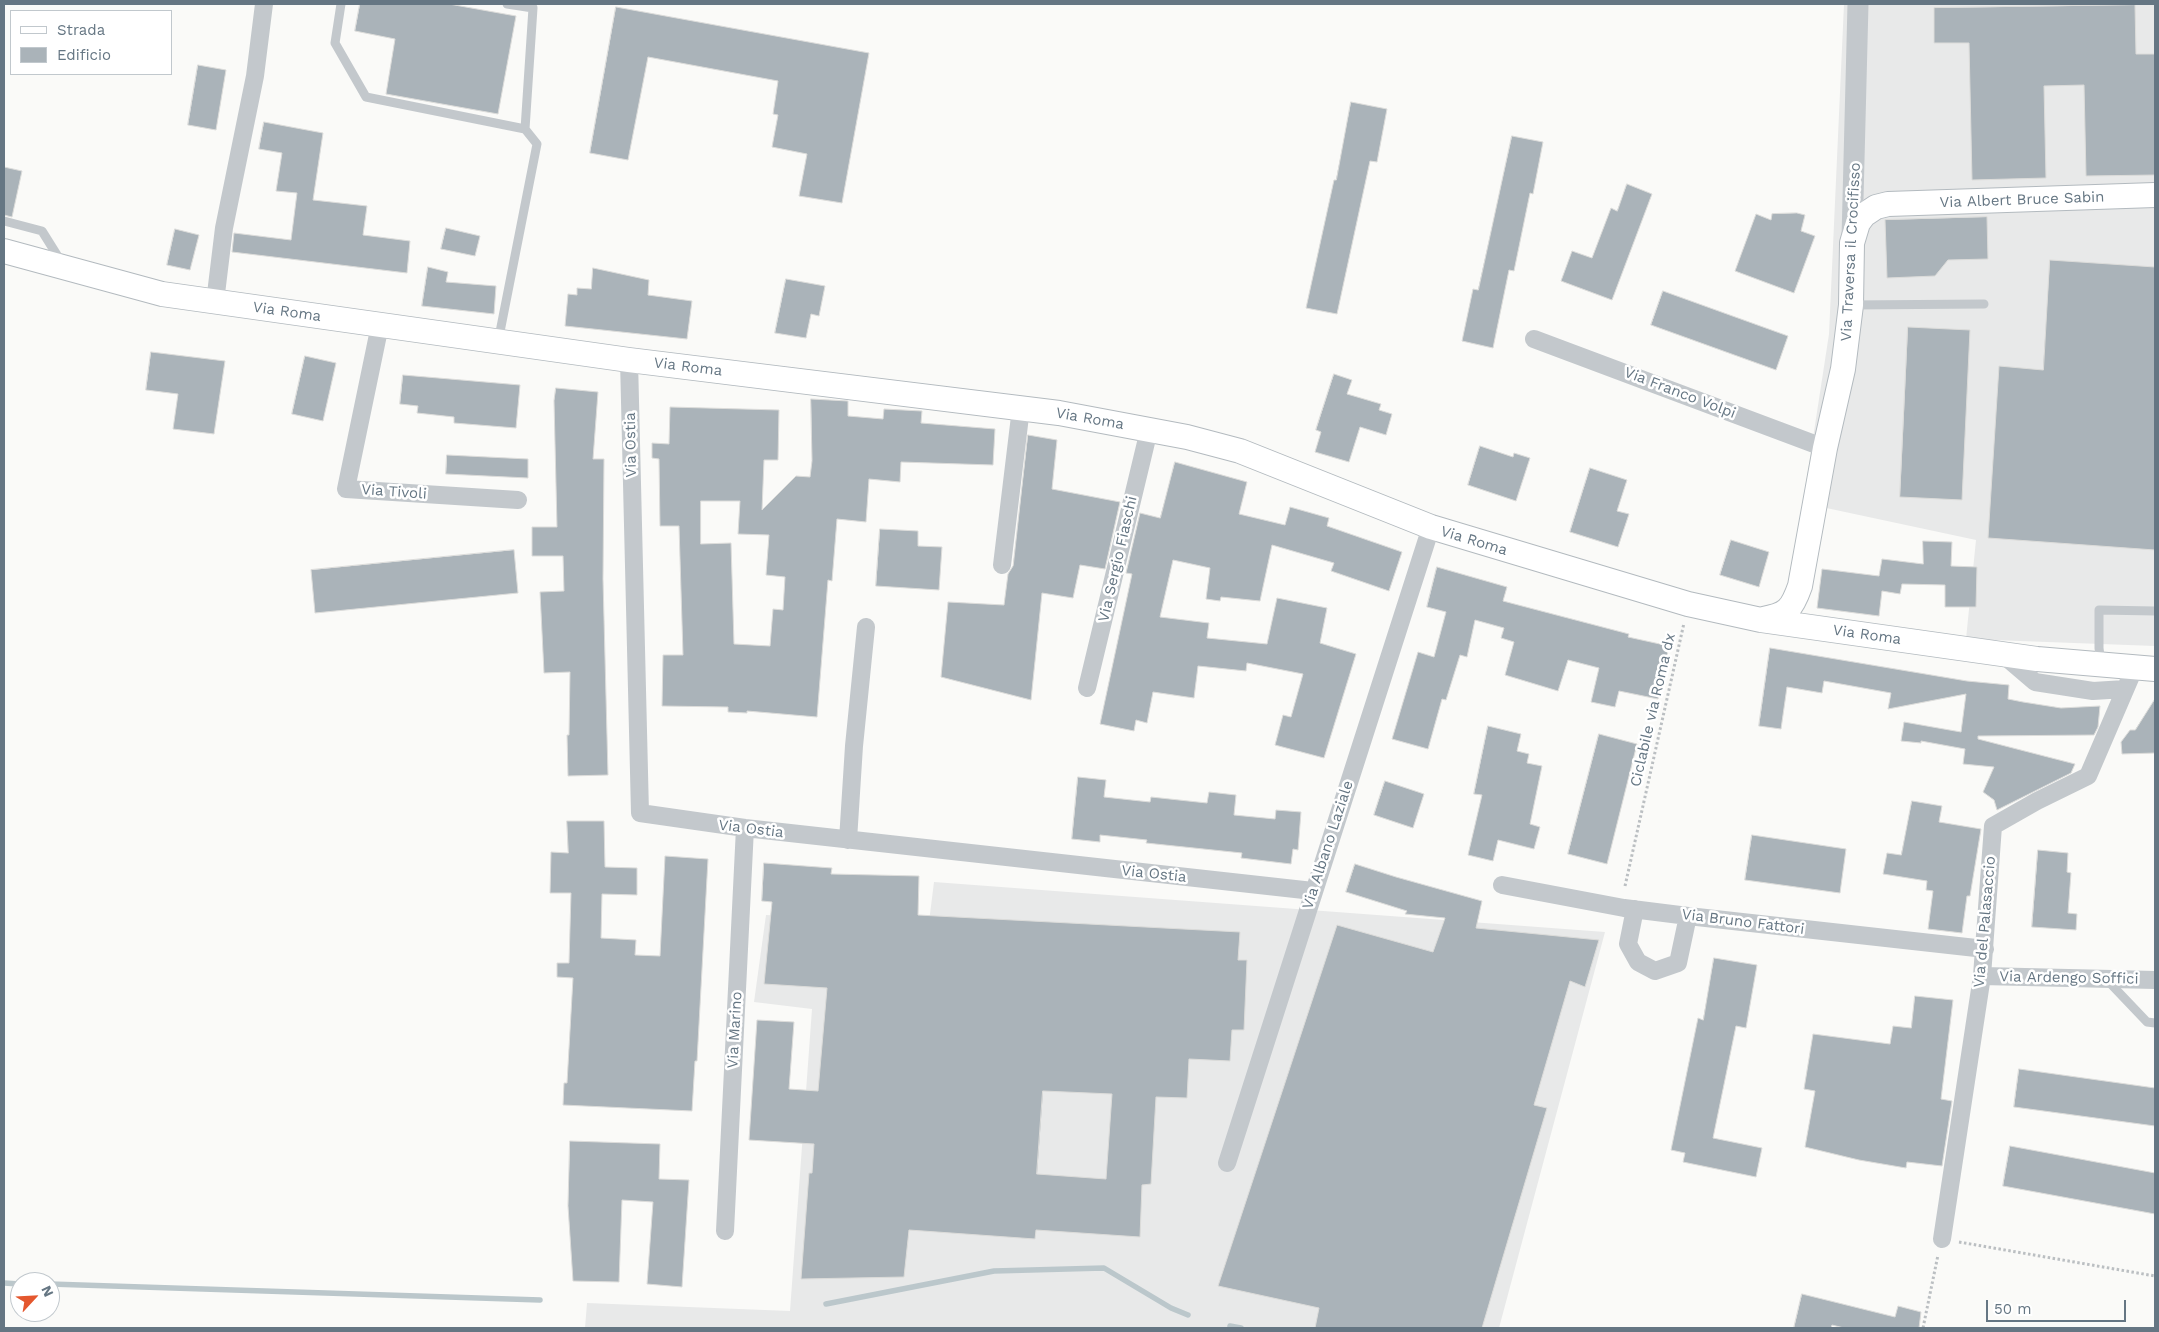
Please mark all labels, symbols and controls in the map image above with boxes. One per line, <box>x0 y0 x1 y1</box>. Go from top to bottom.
legend <box>10 10 172 75</box>
text: Strada <box>57 21 105 39</box>
text: Edificio <box>57 46 111 64</box>
street label: Via Traversa il Crocifisso <box>1837 162 1865 342</box>
street label: Via Albert Bruce Sabin <box>1939 188 2105 212</box>
street label: Via Roma <box>252 298 322 326</box>
street label: Via Roma <box>653 354 723 380</box>
street label: Via Franco Volpi <box>1622 363 1738 423</box>
street label: Via Roma <box>1055 404 1125 434</box>
street label: Via Ostia <box>621 412 641 478</box>
street label: Via Tivoli <box>361 481 427 503</box>
street label: Via Sergio Fiaschi <box>1095 494 1141 624</box>
street label: Via Roma <box>1438 522 1510 560</box>
street label: Via Roma <box>1832 621 1902 649</box>
street label: Ciclabile via Roma dx <box>1627 632 1679 788</box>
street label: Via Albano Laziale <box>1299 778 1357 912</box>
street label: Via Ostia <box>718 816 784 842</box>
street label: Via del Palasaccio <box>1970 855 2000 989</box>
street label: Via Ostia <box>1121 862 1187 886</box>
street label: Via Bruno Fattori <box>1681 906 1805 938</box>
street label: Via Ardengo Soffici <box>1999 968 2139 988</box>
street label: Via Marino <box>724 991 746 1069</box>
north arrow <box>10 1272 60 1322</box>
text: N <box>38 1283 57 1299</box>
scale bar <box>1989 1290 2129 1322</box>
text: 50 m <box>1994 1300 2031 1318</box>

